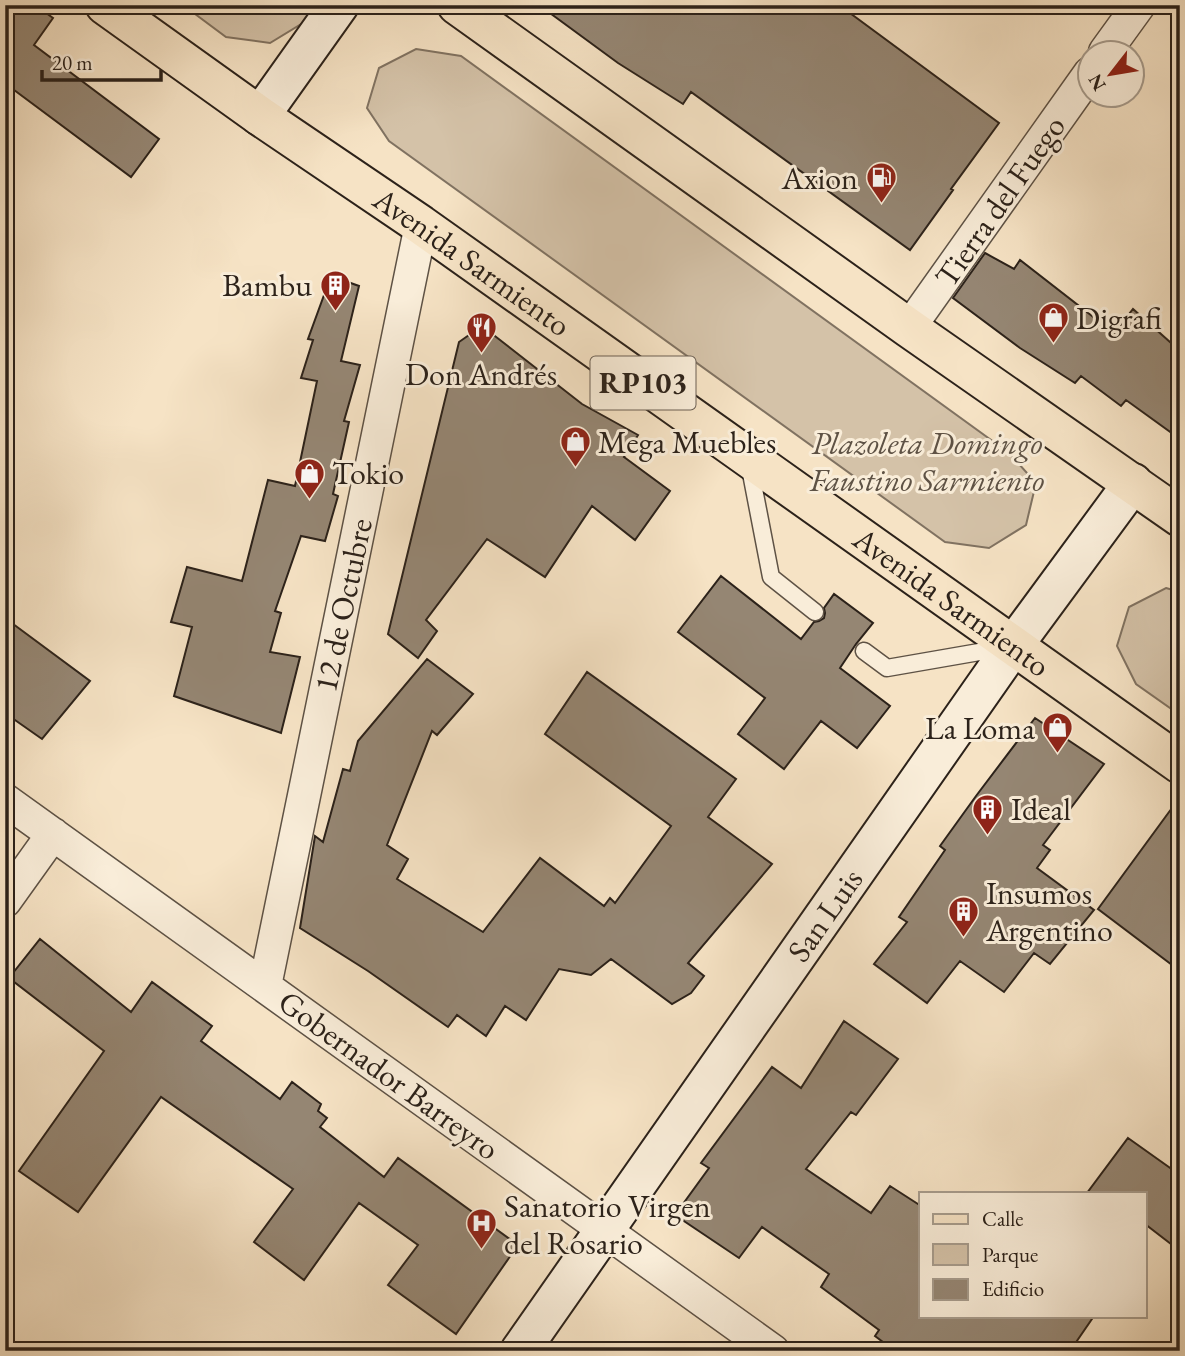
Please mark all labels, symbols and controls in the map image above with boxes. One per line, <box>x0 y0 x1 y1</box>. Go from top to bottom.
scale bar <box>42 38 161 82</box>
north arrow <box>1076 38 1146 108</box>
text: 20 m <box>52 49 93 76</box>
text: N <box>1082 69 1112 96</box>
street label: Tierra del Fuego <box>925 107 1075 295</box>
place label: Axion <box>781 157 858 199</box>
fuel station icon: Axion <box>864 161 898 205</box>
street label: Avenida Sarmiento <box>364 177 579 346</box>
place label: Bambu <box>222 264 312 306</box>
building icon: Bambu <box>318 268 352 312</box>
place label: Digrafi <box>1076 297 1162 339</box>
shop icon: Digrafi <box>1036 301 1070 345</box>
restaurant icon: Don Andrés <box>464 310 498 354</box>
place label: Don Andrés <box>405 353 557 395</box>
road number: RP103 <box>590 356 696 410</box>
place label: Mega Muebles <box>598 421 776 463</box>
park label: Plazoleta Domingo Faustino Sarmiento <box>809 422 1044 501</box>
shop icon: Mega Muebles <box>558 425 592 469</box>
place label: Tokio <box>332 452 404 494</box>
shop icon: Tokio <box>292 456 326 500</box>
street label: 12 de Octubre <box>304 514 382 696</box>
street label: Avenida Sarmiento <box>844 517 1059 686</box>
place label: La Loma <box>925 707 1035 749</box>
shop icon: La Loma <box>1041 711 1075 755</box>
place label: Ideal <box>1011 788 1071 830</box>
building icon: Ideal <box>971 792 1005 836</box>
street label: San Luis <box>778 860 872 970</box>
place label: Insumos Argentino <box>985 872 1113 951</box>
building icon: Insumos Argentino <box>946 894 980 938</box>
street label: Gobernador Barreyro <box>270 981 508 1169</box>
place label: Sanatorio Virgen del Rosario <box>504 1185 711 1264</box>
legend <box>919 1192 1146 1318</box>
text: Calle <box>982 1205 1024 1232</box>
hospital icon: Sanatorio Virgen del Rosario <box>464 1207 498 1251</box>
text: Parque <box>982 1241 1038 1268</box>
text: Edificio <box>982 1275 1044 1302</box>

